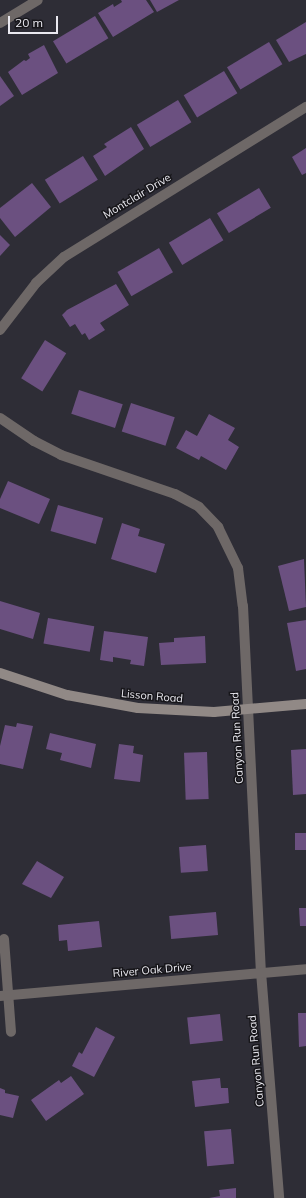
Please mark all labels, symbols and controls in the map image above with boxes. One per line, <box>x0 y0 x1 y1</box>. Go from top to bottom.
scale bar <box>10 8 60 34</box>
text: 20 m <box>15 15 43 30</box>
street label: Montclair Drive <box>101 171 173 221</box>
street label: Lisson Road <box>120 687 184 705</box>
street label: Canyon Run Road <box>228 692 246 784</box>
street label: River Oak Drive <box>112 960 192 980</box>
street label: Canyon Run Road <box>245 1015 267 1107</box>

